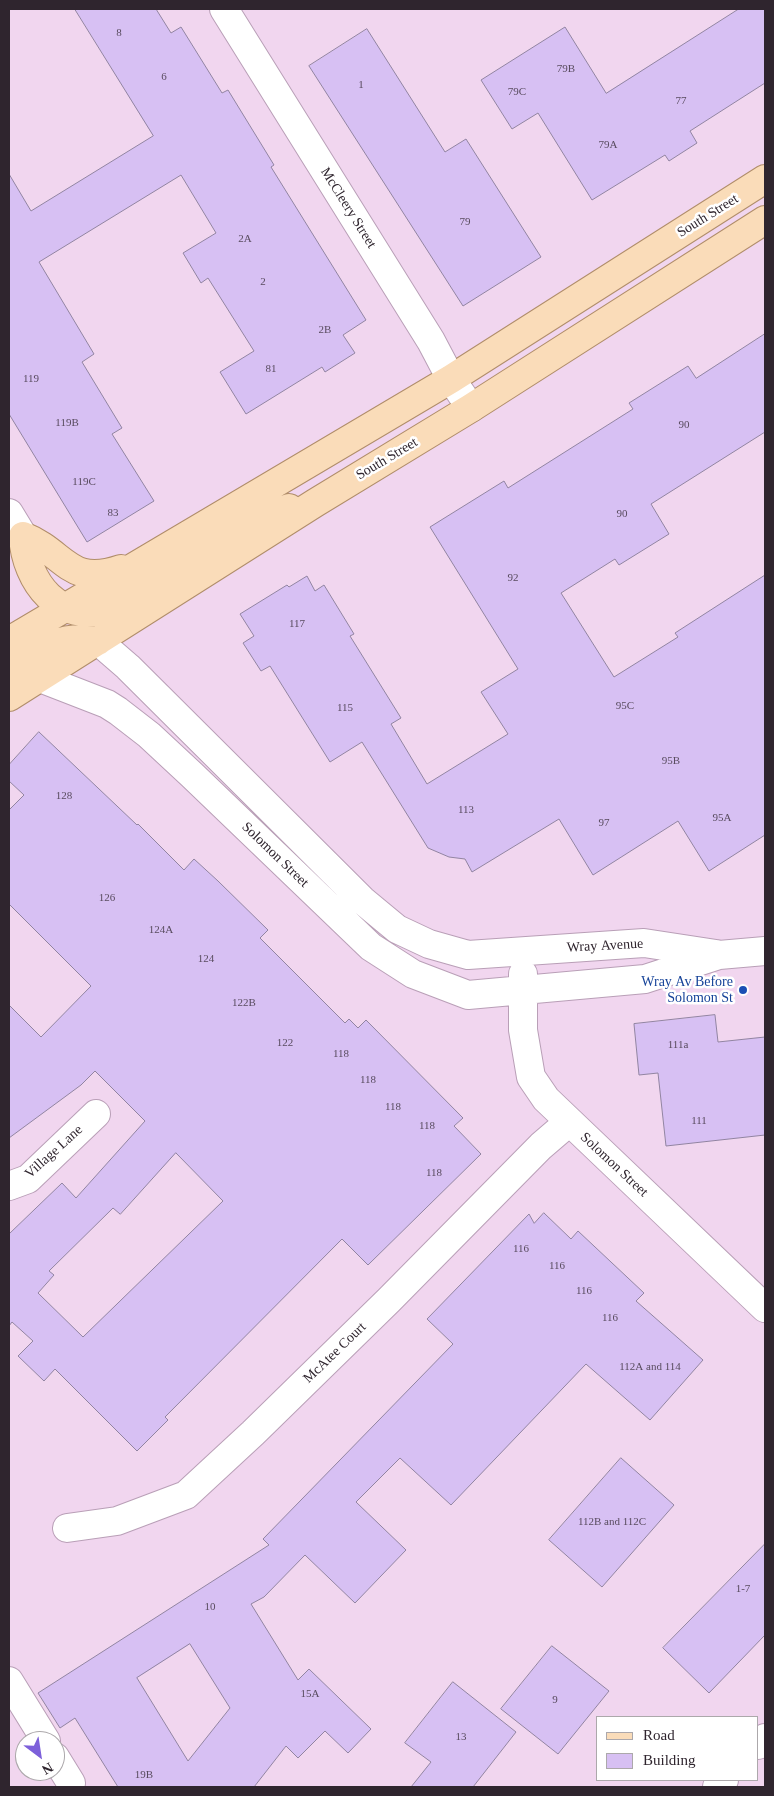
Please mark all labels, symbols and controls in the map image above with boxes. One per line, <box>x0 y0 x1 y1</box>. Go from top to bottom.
house number: 8 <box>116 26 122 40</box>
house number: 79B <box>557 62 575 76</box>
house number: 6 <box>161 70 167 84</box>
house number: 1 <box>358 78 364 92</box>
house number: 79C <box>508 85 526 99</box>
house number: 77 <box>676 94 686 108</box>
house number: 79A <box>599 138 617 152</box>
street label: McCleery Street <box>316 164 380 252</box>
street label: South Street <box>674 191 742 241</box>
house number: 79 <box>460 215 470 229</box>
house number: 2A <box>238 232 252 246</box>
house number: 2 <box>260 275 266 289</box>
house number: 2B <box>319 323 331 337</box>
house number: 81 <box>266 362 276 376</box>
house number: 119 <box>23 372 39 386</box>
house number: 119B <box>55 416 79 430</box>
house number: 90 <box>679 418 690 432</box>
street label: South Street <box>353 434 421 484</box>
house number: 119C <box>72 475 96 489</box>
house number: 83 <box>108 506 119 520</box>
house number: 90 <box>616 507 628 521</box>
house number: 92 <box>508 571 518 585</box>
house number: 117 <box>289 617 305 631</box>
house number: 95C <box>616 699 634 713</box>
house number: 115 <box>337 701 353 715</box>
house number: 95B <box>662 754 680 768</box>
house number: 128 <box>56 789 72 803</box>
house number: 113 <box>458 803 474 817</box>
house number: 95A <box>713 811 731 825</box>
house number: 97 <box>598 816 610 830</box>
street label: Solomon Street <box>238 819 312 891</box>
house number: 126 <box>99 891 115 905</box>
house number: 124A <box>149 923 173 937</box>
street label: Wray Avenue <box>566 936 644 956</box>
house number: 124 <box>198 952 214 966</box>
place label: Wray Av Before Solomon St <box>641 974 733 1006</box>
marker: Wray Av Before Solomon St <box>737 984 749 996</box>
house number: 122B <box>232 996 256 1010</box>
house number: 122 <box>277 1036 293 1050</box>
house number: 111a <box>668 1038 688 1052</box>
house number: 118 <box>333 1047 349 1061</box>
house number: 118 <box>360 1073 376 1087</box>
house number: 118 <box>385 1100 401 1114</box>
house number: 111 <box>691 1114 707 1128</box>
house number: 118 <box>419 1119 435 1133</box>
street label: Village Lane <box>22 1122 86 1182</box>
street label: Solomon Street <box>577 1129 651 1201</box>
house number: 118 <box>426 1166 442 1180</box>
house number: 116 <box>513 1242 529 1256</box>
house number: 116 <box>549 1259 565 1273</box>
house number: 116 <box>576 1284 592 1298</box>
house number: 116 <box>602 1311 618 1325</box>
street label: McAtee Court <box>300 1319 370 1387</box>
house number: 112A and 114 <box>619 1360 681 1374</box>
house number: 112B and 112C <box>578 1515 646 1529</box>
house number: 1-7 <box>736 1582 750 1596</box>
house number: 10 <box>204 1600 216 1614</box>
house number: 15A <box>301 1687 319 1701</box>
house number: 9 <box>552 1693 558 1707</box>
legend <box>596 1716 759 1781</box>
text: Road <box>643 1727 675 1743</box>
house number: 13 <box>456 1730 466 1744</box>
north arrow <box>15 1731 65 1781</box>
text: Building <box>643 1752 696 1768</box>
text: N <box>39 1759 56 1777</box>
house number: 19B <box>135 1768 153 1782</box>

